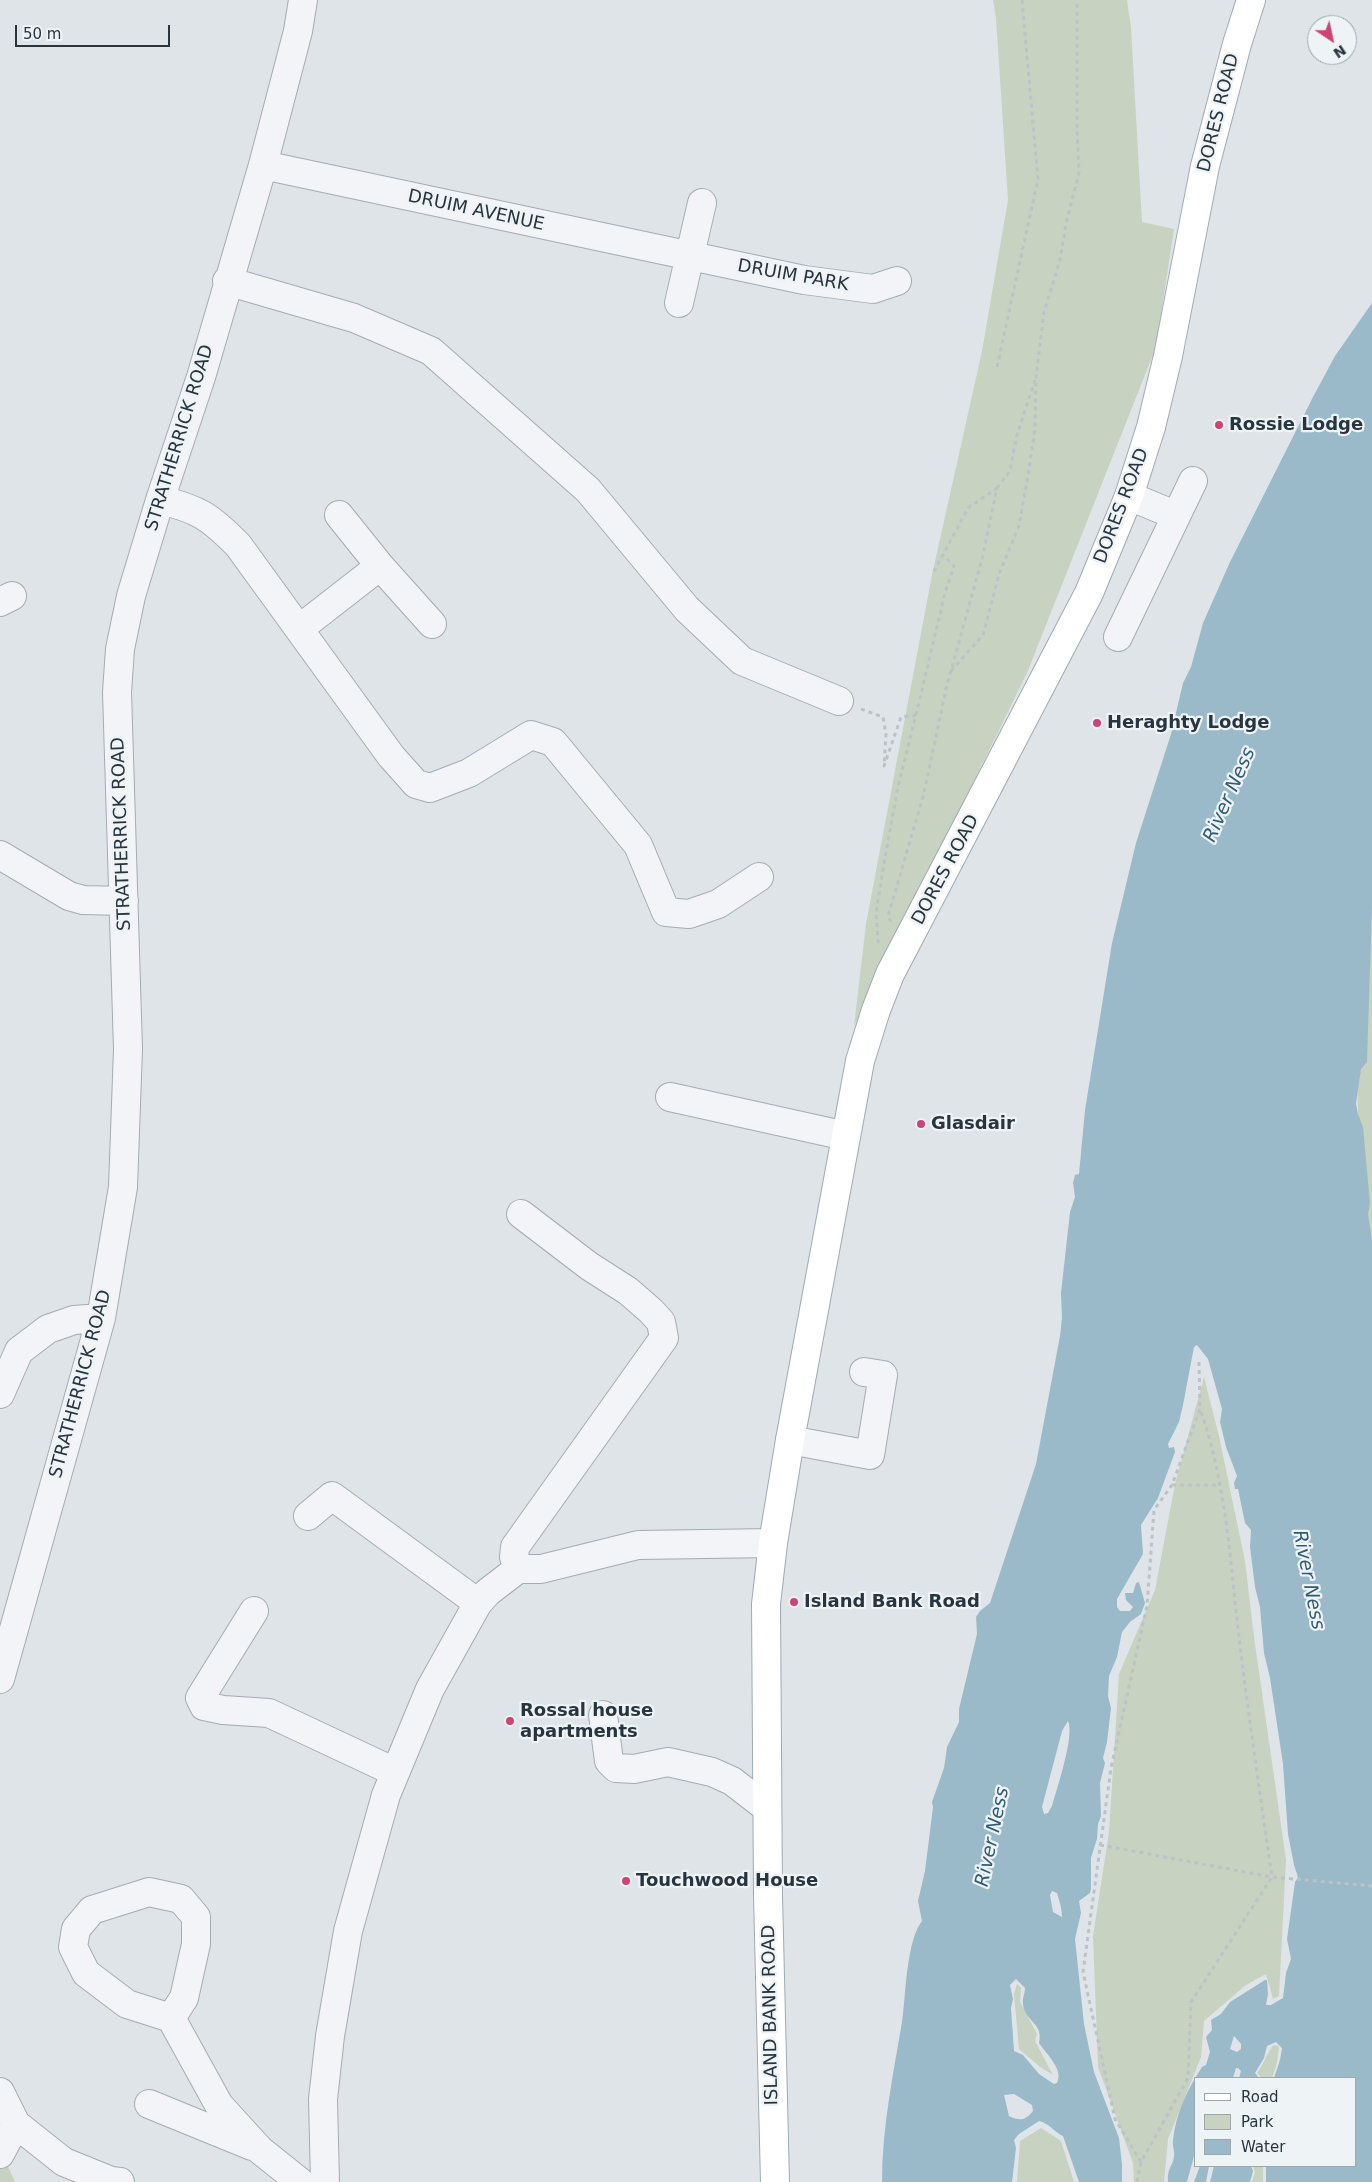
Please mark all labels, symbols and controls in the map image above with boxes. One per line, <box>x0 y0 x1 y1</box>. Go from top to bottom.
scale bar <box>18 15 172 47</box>
north arrow <box>1307 15 1357 65</box>
text: 50 m <box>23 25 61 43</box>
text: N <box>1330 42 1349 62</box>
street label: DORES ROAD <box>1194 51 1244 175</box>
street label: DRUIM AVENUE <box>406 186 546 236</box>
street label: DRUIM PARK <box>736 256 850 296</box>
street label: STRATHERRICK ROAD <box>141 342 219 534</box>
place label: Rossie Lodge <box>1229 414 1363 436</box>
marker: Rossie Lodge <box>1213 419 1225 431</box>
street label: DORES ROAD <box>1090 445 1154 567</box>
place label: Heraghty Lodge <box>1107 712 1269 734</box>
marker: Heraghty Lodge <box>1091 717 1103 729</box>
street label: STRATHERRICK ROAD <box>108 737 136 931</box>
water label: River Ness <box>1199 744 1261 846</box>
street label: DORES ROAD <box>908 811 984 929</box>
place label: Glasdair <box>931 1113 1015 1135</box>
marker: Glasdair <box>915 1118 927 1130</box>
street label: STRATHERRICK ROAD <box>45 1288 117 1480</box>
water label: River Ness <box>1287 1528 1329 1632</box>
place label: Island Bank Road <box>804 1591 980 1613</box>
marker: Island Bank Road <box>788 1596 800 1608</box>
place label: Rossal house apartments <box>520 1700 653 1742</box>
marker: Rossal house apartments <box>504 1715 516 1727</box>
water label: River Ness <box>971 1785 1015 1889</box>
place label: Touchwood House <box>636 1870 818 1892</box>
marker: Touchwood House <box>620 1875 632 1887</box>
street label: ISLAND BANK ROAD <box>759 1924 783 2106</box>
legend <box>1194 2077 1357 2167</box>
text: Road <box>1241 2088 1279 2106</box>
text: Park <box>1241 2113 1273 2131</box>
text: Water <box>1241 2138 1285 2156</box>

